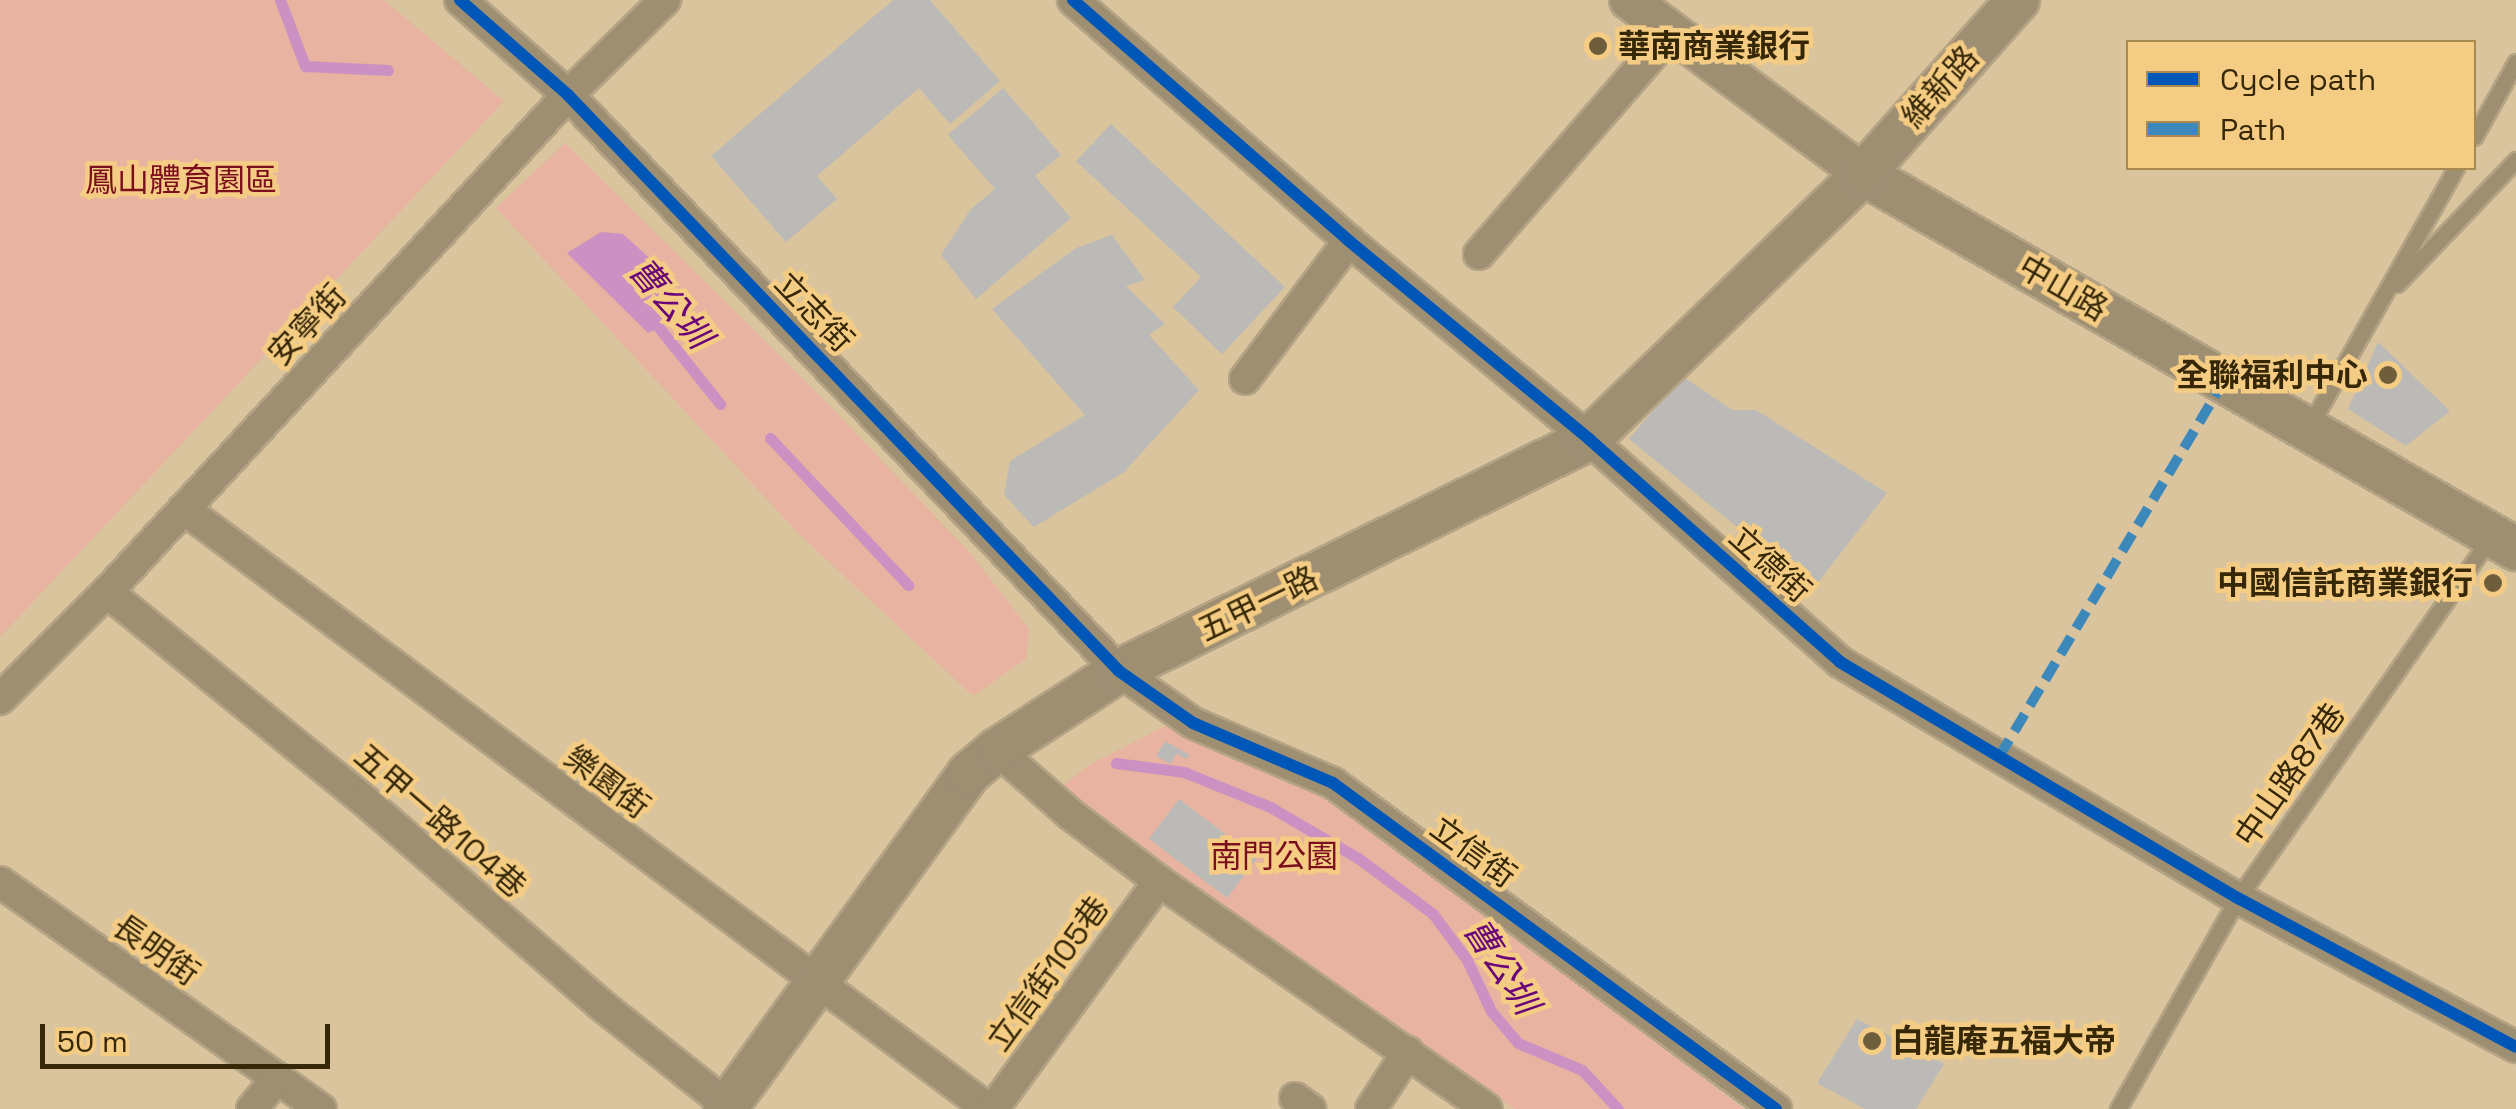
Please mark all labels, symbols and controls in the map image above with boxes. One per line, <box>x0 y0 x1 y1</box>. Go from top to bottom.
place label: 華南商業銀行 <box>1618 27 1810 65</box>
marker: 華南商業銀行 <box>1587 35 1609 57</box>
street label: 維新路 <box>1894 38 1986 136</box>
legend <box>2126 40 2476 170</box>
text: Cycle path <box>2220 60 2376 99</box>
text: Path <box>2220 110 2286 149</box>
park label: 鳳山體育園區 <box>85 161 277 199</box>
street label: 中山路 <box>2012 247 2114 329</box>
water label: 曹公圳 <box>620 249 720 357</box>
street label: 立志街 <box>767 264 861 360</box>
street label: 安寧街 <box>260 277 354 373</box>
place label: 全聯福利中心 <box>2176 356 2368 394</box>
marker: 全聯福利中心 <box>2377 364 2399 386</box>
street label: 立德街 <box>1721 518 1819 610</box>
street label: 五甲一路 <box>1192 559 1324 649</box>
place label: 中國信託商業銀行 <box>2217 564 2473 602</box>
marker: 中國信託商業銀行 <box>2482 572 2504 594</box>
street label: 中山路87巷 <box>2227 696 2353 854</box>
street label: 五甲一路104巷 <box>347 736 533 906</box>
street label: 樂園街 <box>557 738 657 826</box>
street label: 立信街 <box>1423 808 1523 896</box>
park label: 南門公園 <box>1210 837 1338 875</box>
street label: 立信街105巷 <box>979 889 1117 1059</box>
street label: 長明街 <box>106 907 206 993</box>
water label: 曹公圳 <box>1455 911 1547 1021</box>
scale bar <box>45 1004 335 1066</box>
text: 50 m <box>57 1022 128 1061</box>
place label: 白龍庵五福大帝 <box>1892 1022 2116 1060</box>
marker: 白龍庵五福大帝 <box>1861 1030 1883 1052</box>

